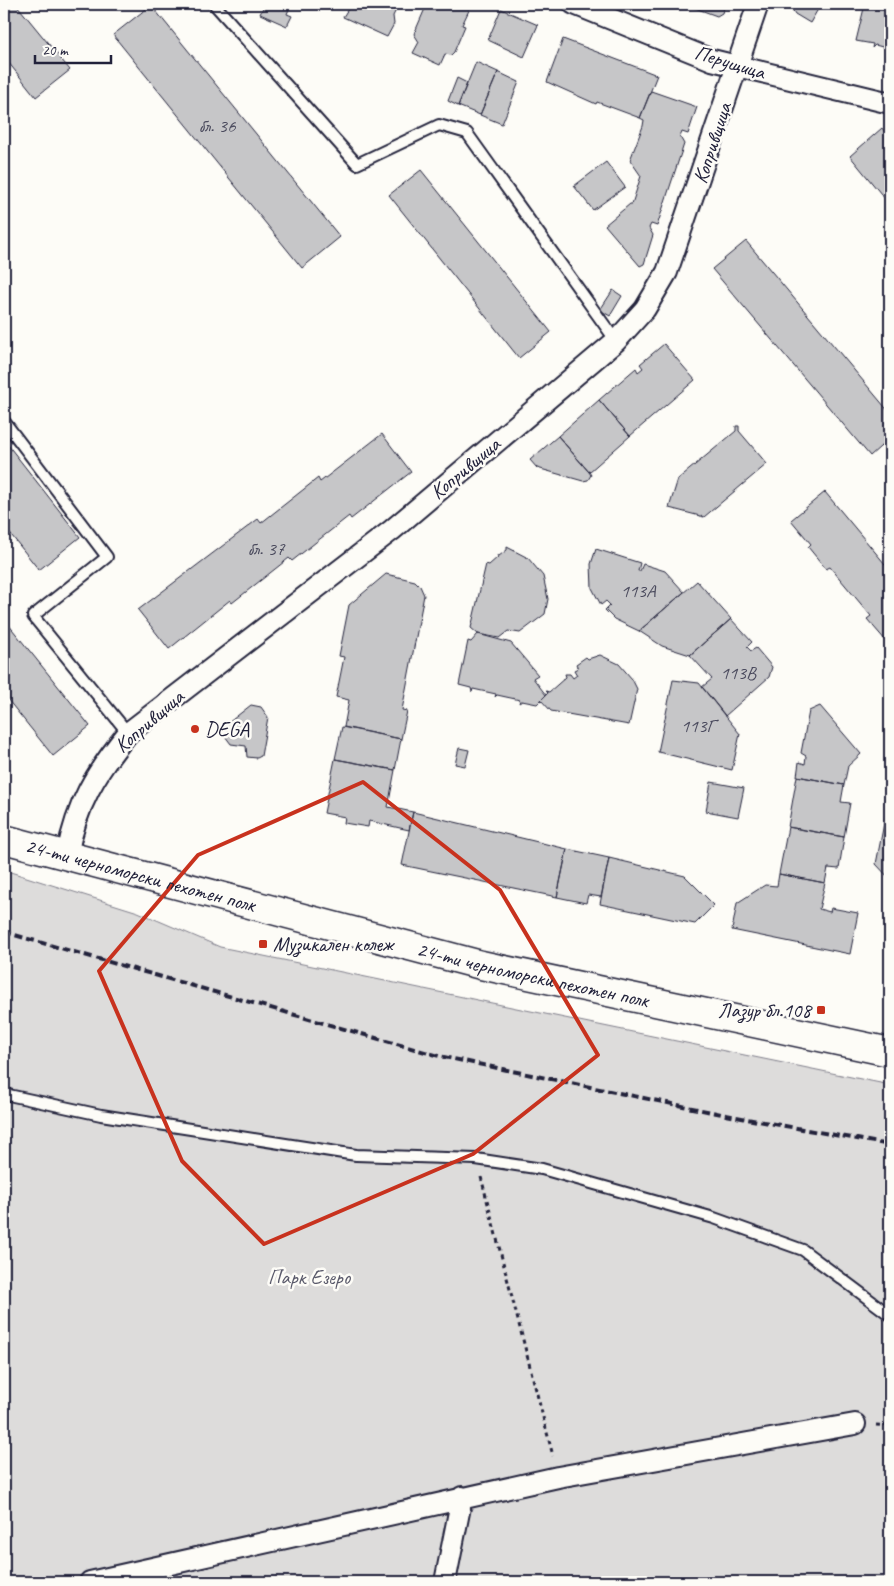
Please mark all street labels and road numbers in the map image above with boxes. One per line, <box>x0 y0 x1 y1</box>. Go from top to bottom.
street label: Перущица <box>692 39 770 86</box>
street label: Копривщица <box>687 98 738 187</box>
street label: Копривщица <box>425 430 507 505</box>
street label: Копривщица <box>109 683 190 758</box>
street label: 24-ти черноморски пехотен полк <box>22 832 259 918</box>
street label: 24-ти черноморски пехотен полк <box>414 936 652 1014</box>

